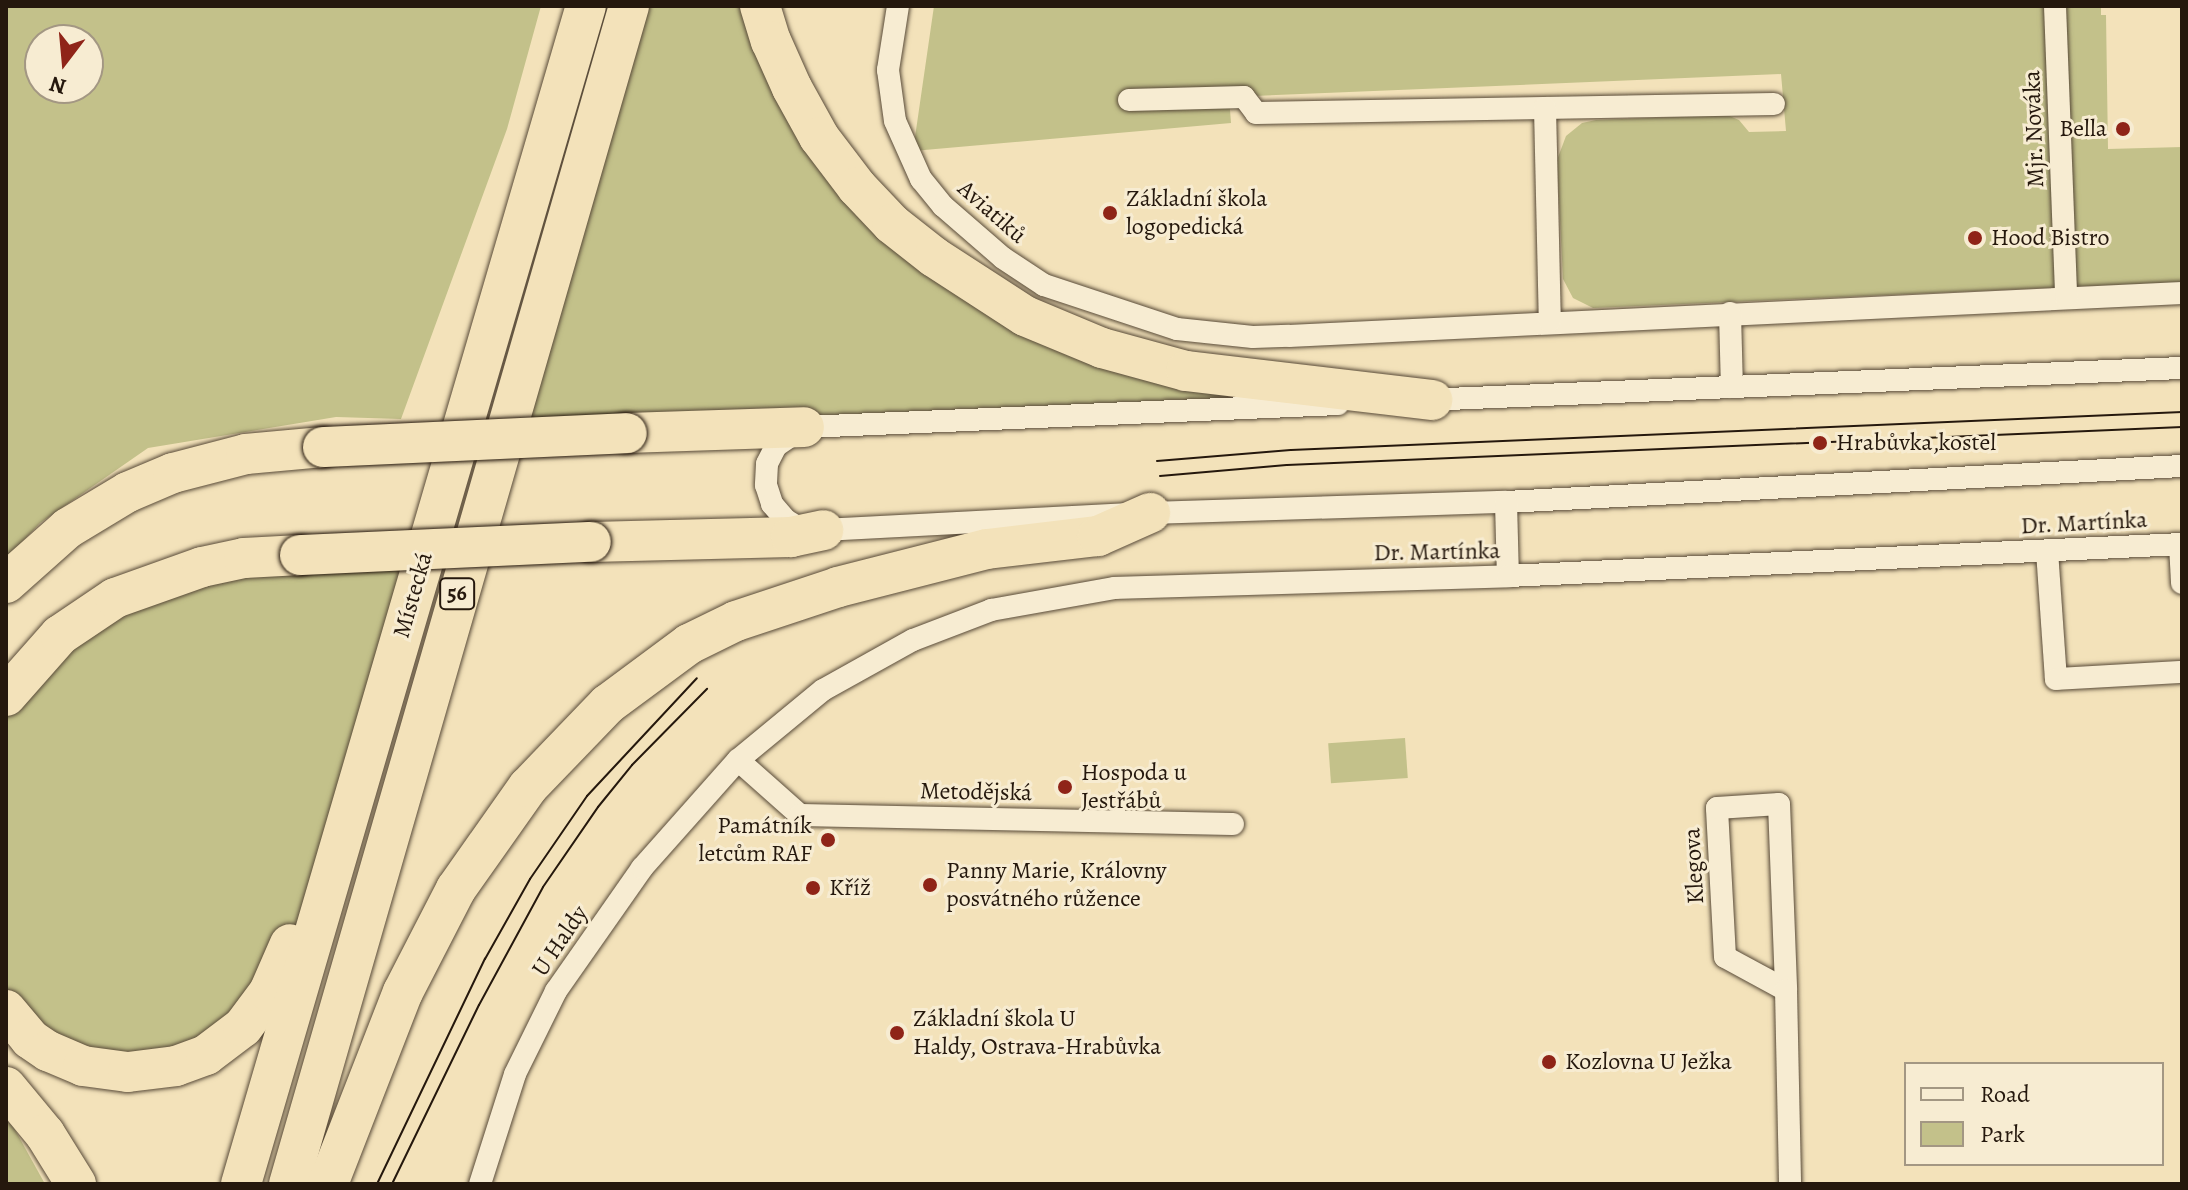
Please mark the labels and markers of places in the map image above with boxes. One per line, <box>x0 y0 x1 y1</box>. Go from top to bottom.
place label: Bella <box>2059 115 2107 143</box>
marker: Bella <box>2114 120 2132 138</box>
place label: Základní škola logopedická <box>1126 185 1267 241</box>
marker: Základní škola logopedická <box>1101 204 1119 222</box>
place label: Hood Bistro <box>1991 224 2109 252</box>
marker: Hood Bistro <box>1966 229 1984 247</box>
place label: Hrabůvka,kostel <box>1836 429 1996 457</box>
marker: Hrabůvka,kostel <box>1811 434 1829 452</box>
place label: Hospoda u Jestřábů <box>1081 759 1187 815</box>
marker: Hospoda u Jestřábů <box>1056 778 1074 796</box>
place label: Památník letcům RAF <box>699 812 812 868</box>
marker: Památník letcům RAF <box>819 831 837 849</box>
place label: Panny Marie, Královny posvátného růžence <box>946 857 1167 913</box>
place label: Kříž <box>829 874 871 902</box>
marker: Panny Marie, Královny posvátného růžence <box>921 876 939 894</box>
marker: Kříž <box>804 879 822 897</box>
place label: Základní škola U Haldy, Ostrava-Hrabůvka <box>913 1005 1162 1061</box>
marker: Základní škola U Haldy, Ostrava-Hrabůvka <box>888 1024 906 1042</box>
place label: Kozlovna U Ježka <box>1565 1048 1732 1076</box>
marker: Kozlovna U Ježka <box>1540 1053 1558 1071</box>

